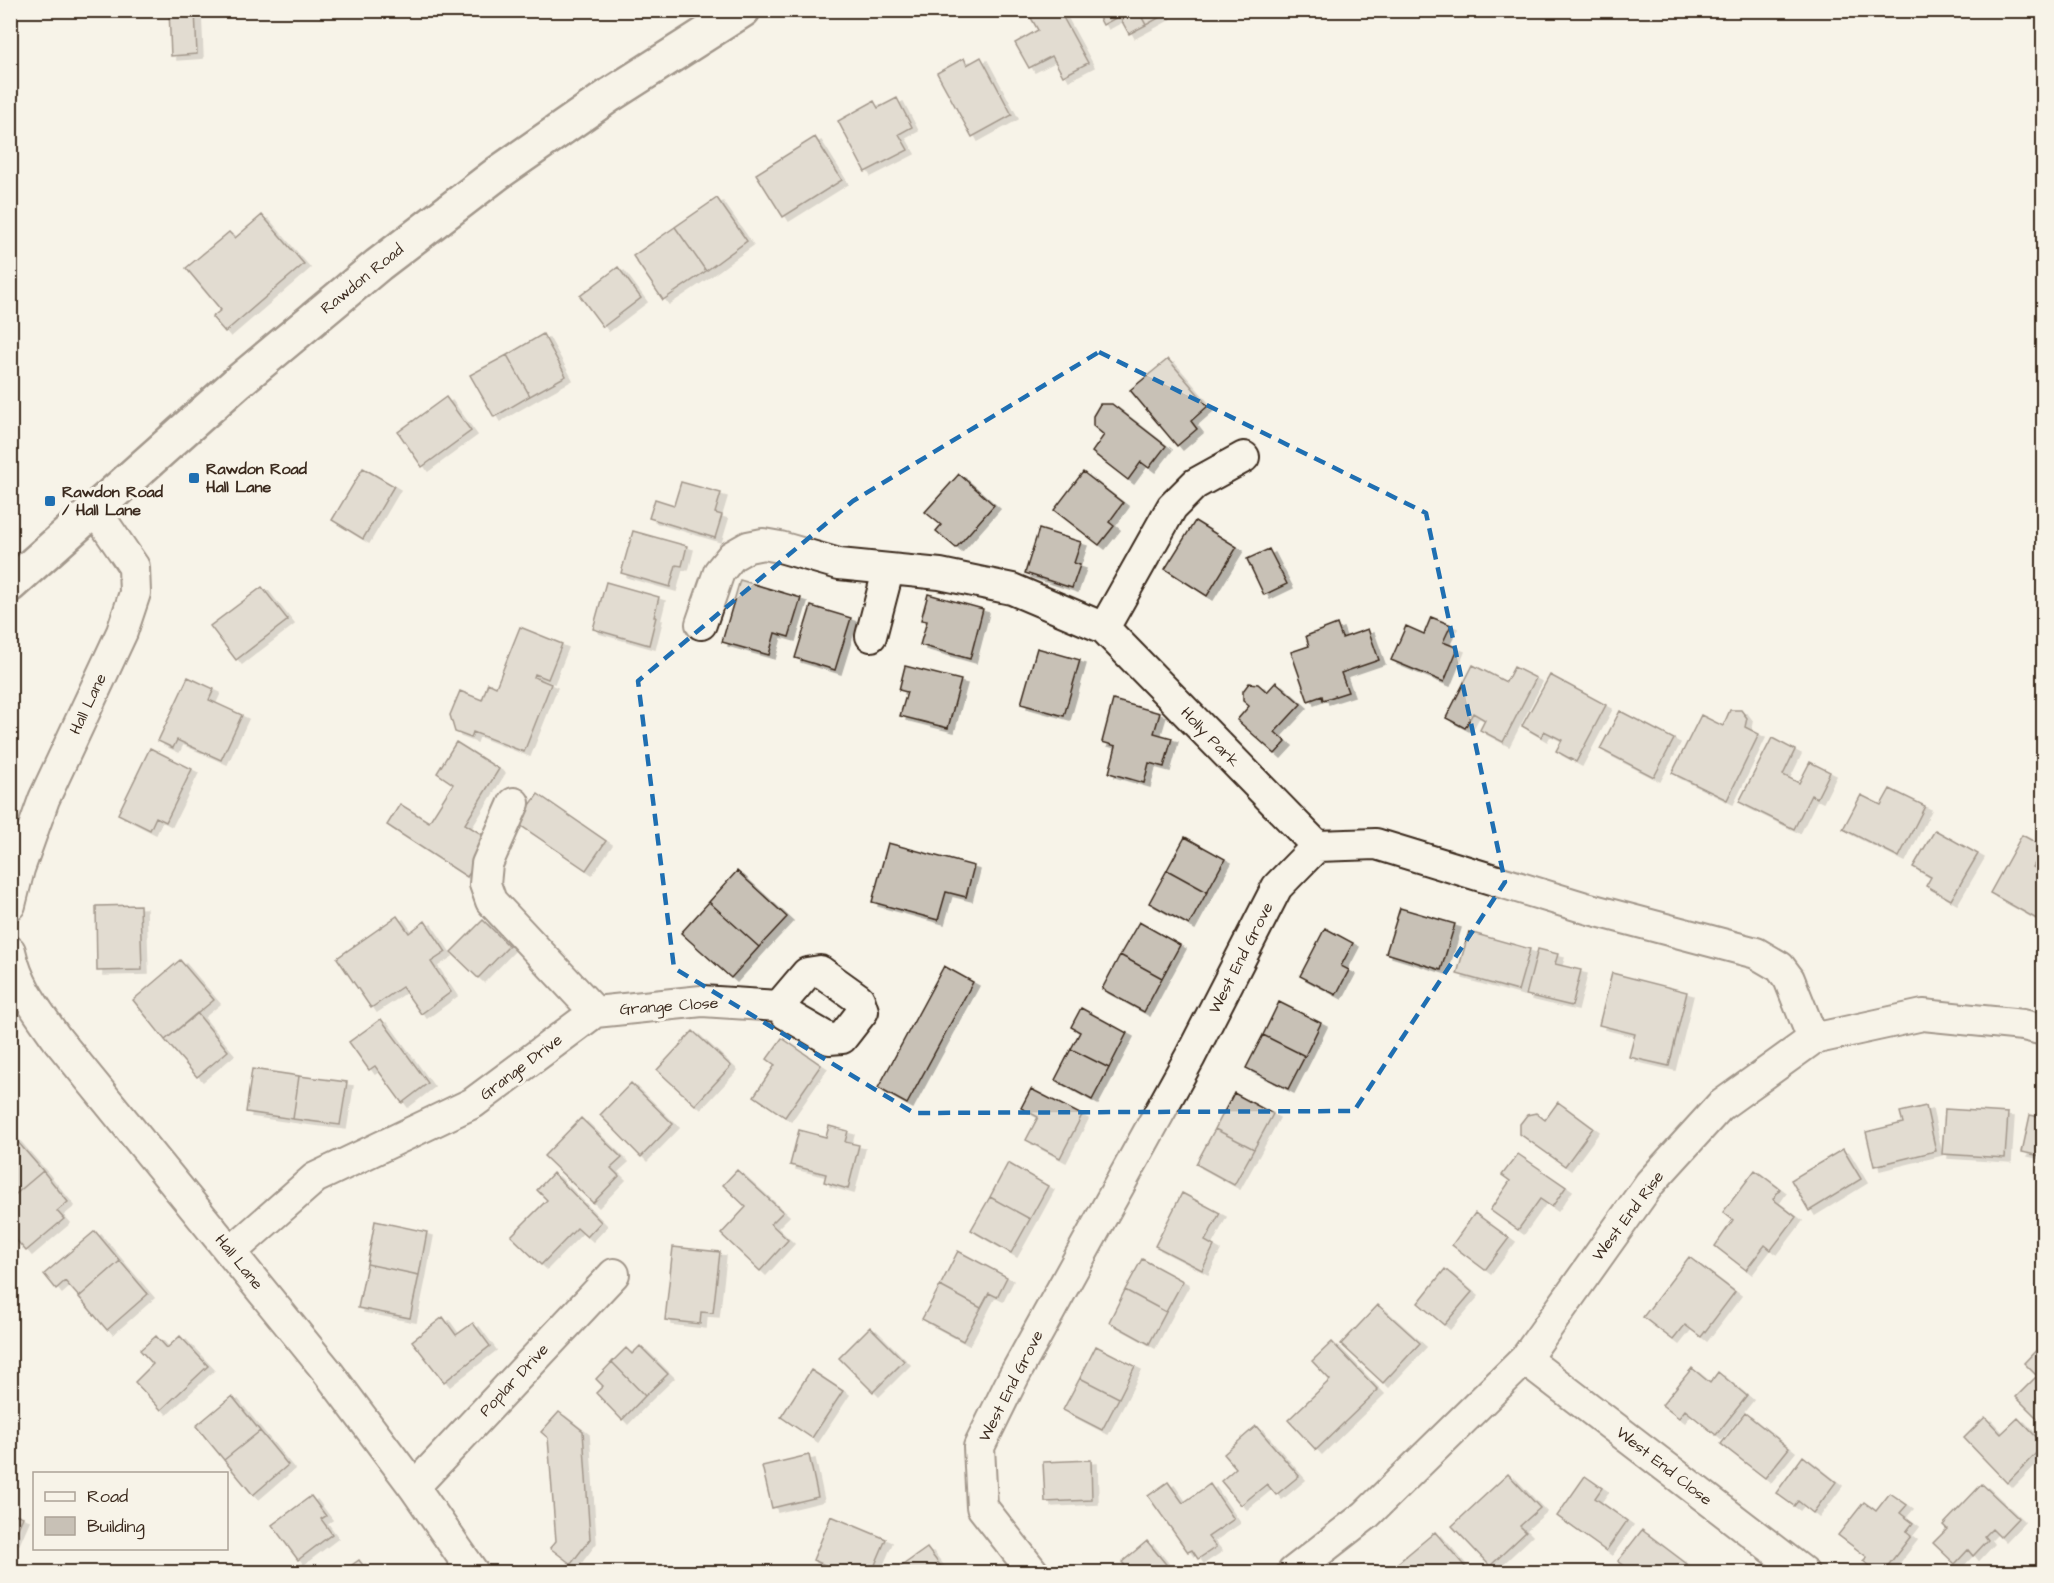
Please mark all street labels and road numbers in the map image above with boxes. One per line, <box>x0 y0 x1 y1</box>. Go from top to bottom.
street label: Rawdon Road <box>316 239 408 319</box>
street label: Hall Lane <box>64 670 112 738</box>
street label: Holly Park <box>1175 702 1244 773</box>
street label: West End Grove <box>1203 898 1279 1018</box>
street label: Grange Close <box>619 992 720 1021</box>
street label: Grange Drive <box>475 1029 568 1106</box>
street label: West End Rise <box>1587 1166 1669 1265</box>
street label: Hall Lane <box>210 1230 268 1295</box>
street label: West End Grove <box>973 1326 1049 1446</box>
street label: Poplar Drive <box>474 1338 554 1421</box>
street label: West End Close <box>1611 1422 1717 1511</box>

